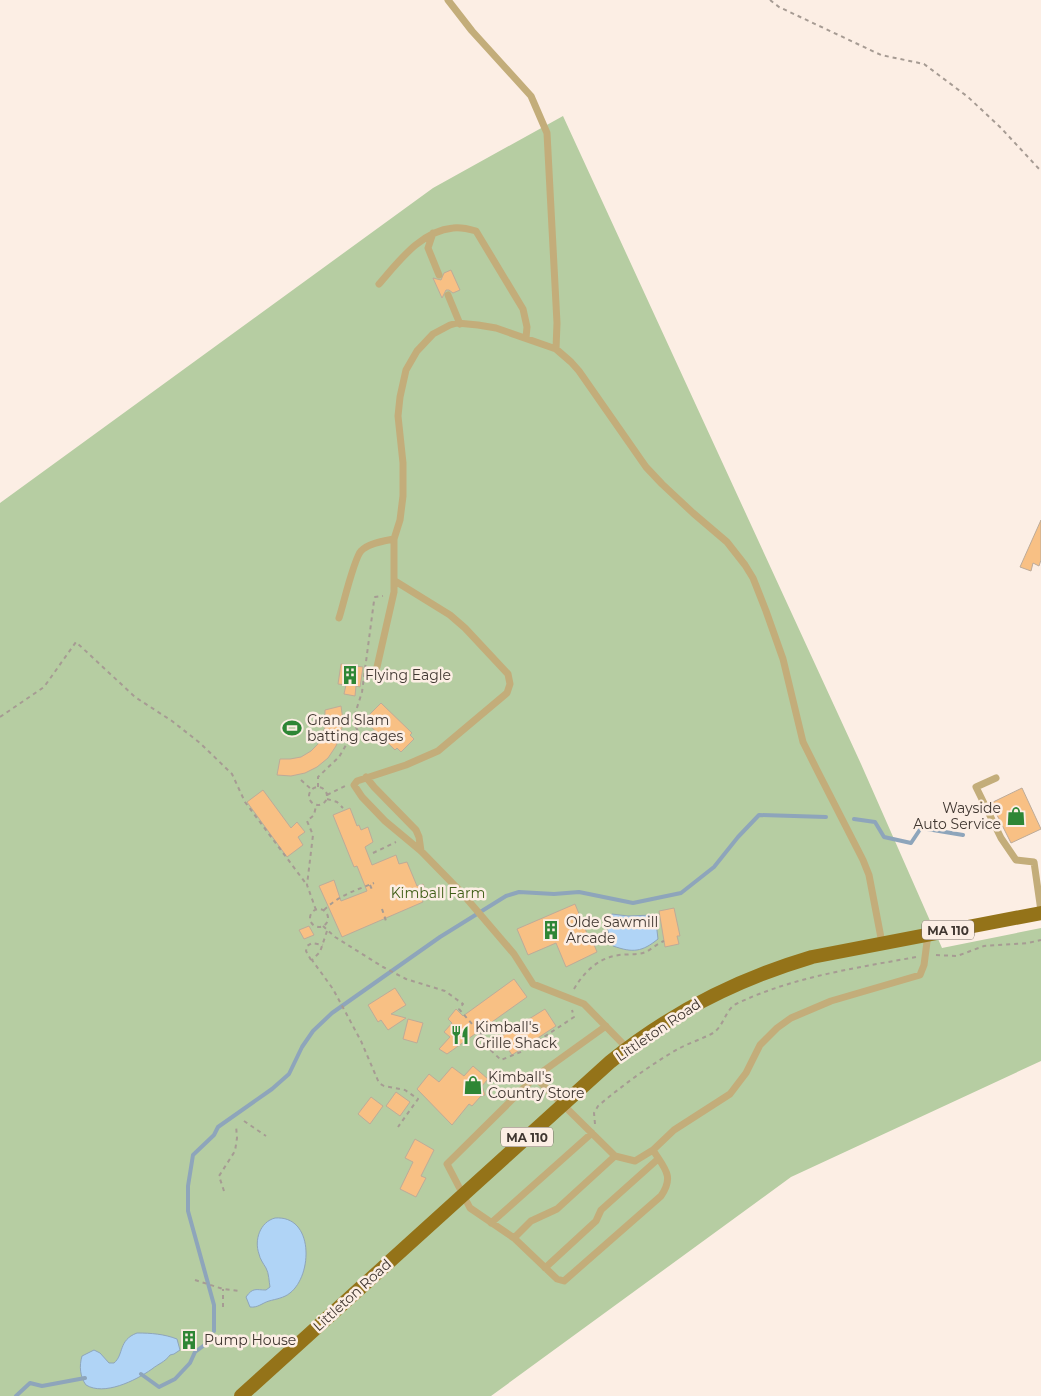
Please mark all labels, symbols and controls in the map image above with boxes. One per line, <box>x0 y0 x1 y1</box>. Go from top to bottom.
building icon: Flying Eagle <box>339 664 361 686</box>
place label: Flying Eagle <box>365 666 451 684</box>
place label: Grand Slam batting cages <box>307 711 404 745</box>
sports icon: Grand Slam batting cages <box>281 717 303 739</box>
place label: Wayside Auto Service <box>913 799 1001 833</box>
shop icon: Wayside Auto Service <box>1005 805 1027 827</box>
park label: Kimball Farm <box>391 884 485 902</box>
place label: Olde Sawmill Arcade <box>566 913 658 947</box>
building icon: Olde Sawmill Arcade <box>540 919 562 941</box>
road number: MA 110 <box>922 920 974 940</box>
street label: Littleton Road <box>612 995 704 1065</box>
place label: Kimball's Grille Shack <box>475 1018 558 1052</box>
restaurant icon: Kimball's Grille Shack <box>449 1024 471 1046</box>
place label: Kimball's Country Store <box>488 1068 584 1102</box>
shop icon: Kimball's Country Store <box>462 1074 484 1096</box>
road number: MA 110 <box>501 1128 553 1146</box>
street label: Littleton Road <box>309 1255 395 1335</box>
building icon: Pump House <box>178 1329 200 1351</box>
place label: Pump House <box>204 1331 296 1349</box>

